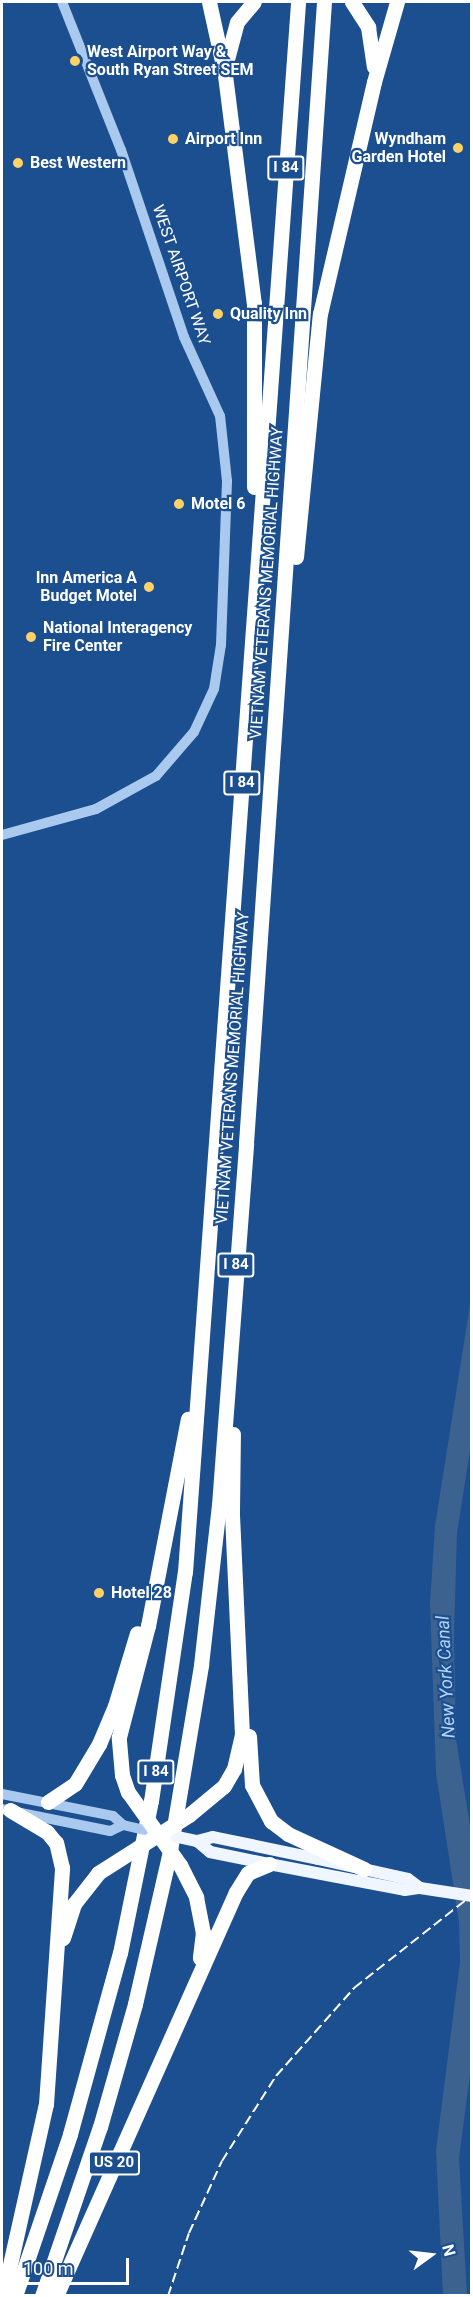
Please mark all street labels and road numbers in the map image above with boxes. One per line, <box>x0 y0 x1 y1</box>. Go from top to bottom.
road number: I 84 <box>266 156 306 180</box>
street label: WEST AIRPORT WAY <box>148 202 214 348</box>
street label: VIETNAM VETERANS MEMORIAL HIGHWAY <box>246 426 288 740</box>
road number: I 84 <box>222 771 262 795</box>
street label: VIETNAM VETERANS MEMORIAL HIGHWAY <box>212 911 254 1225</box>
road number: I 84 <box>216 1253 256 1277</box>
road number: I 84 <box>136 1760 176 1784</box>
road number: US 20 <box>87 2151 141 2175</box>

